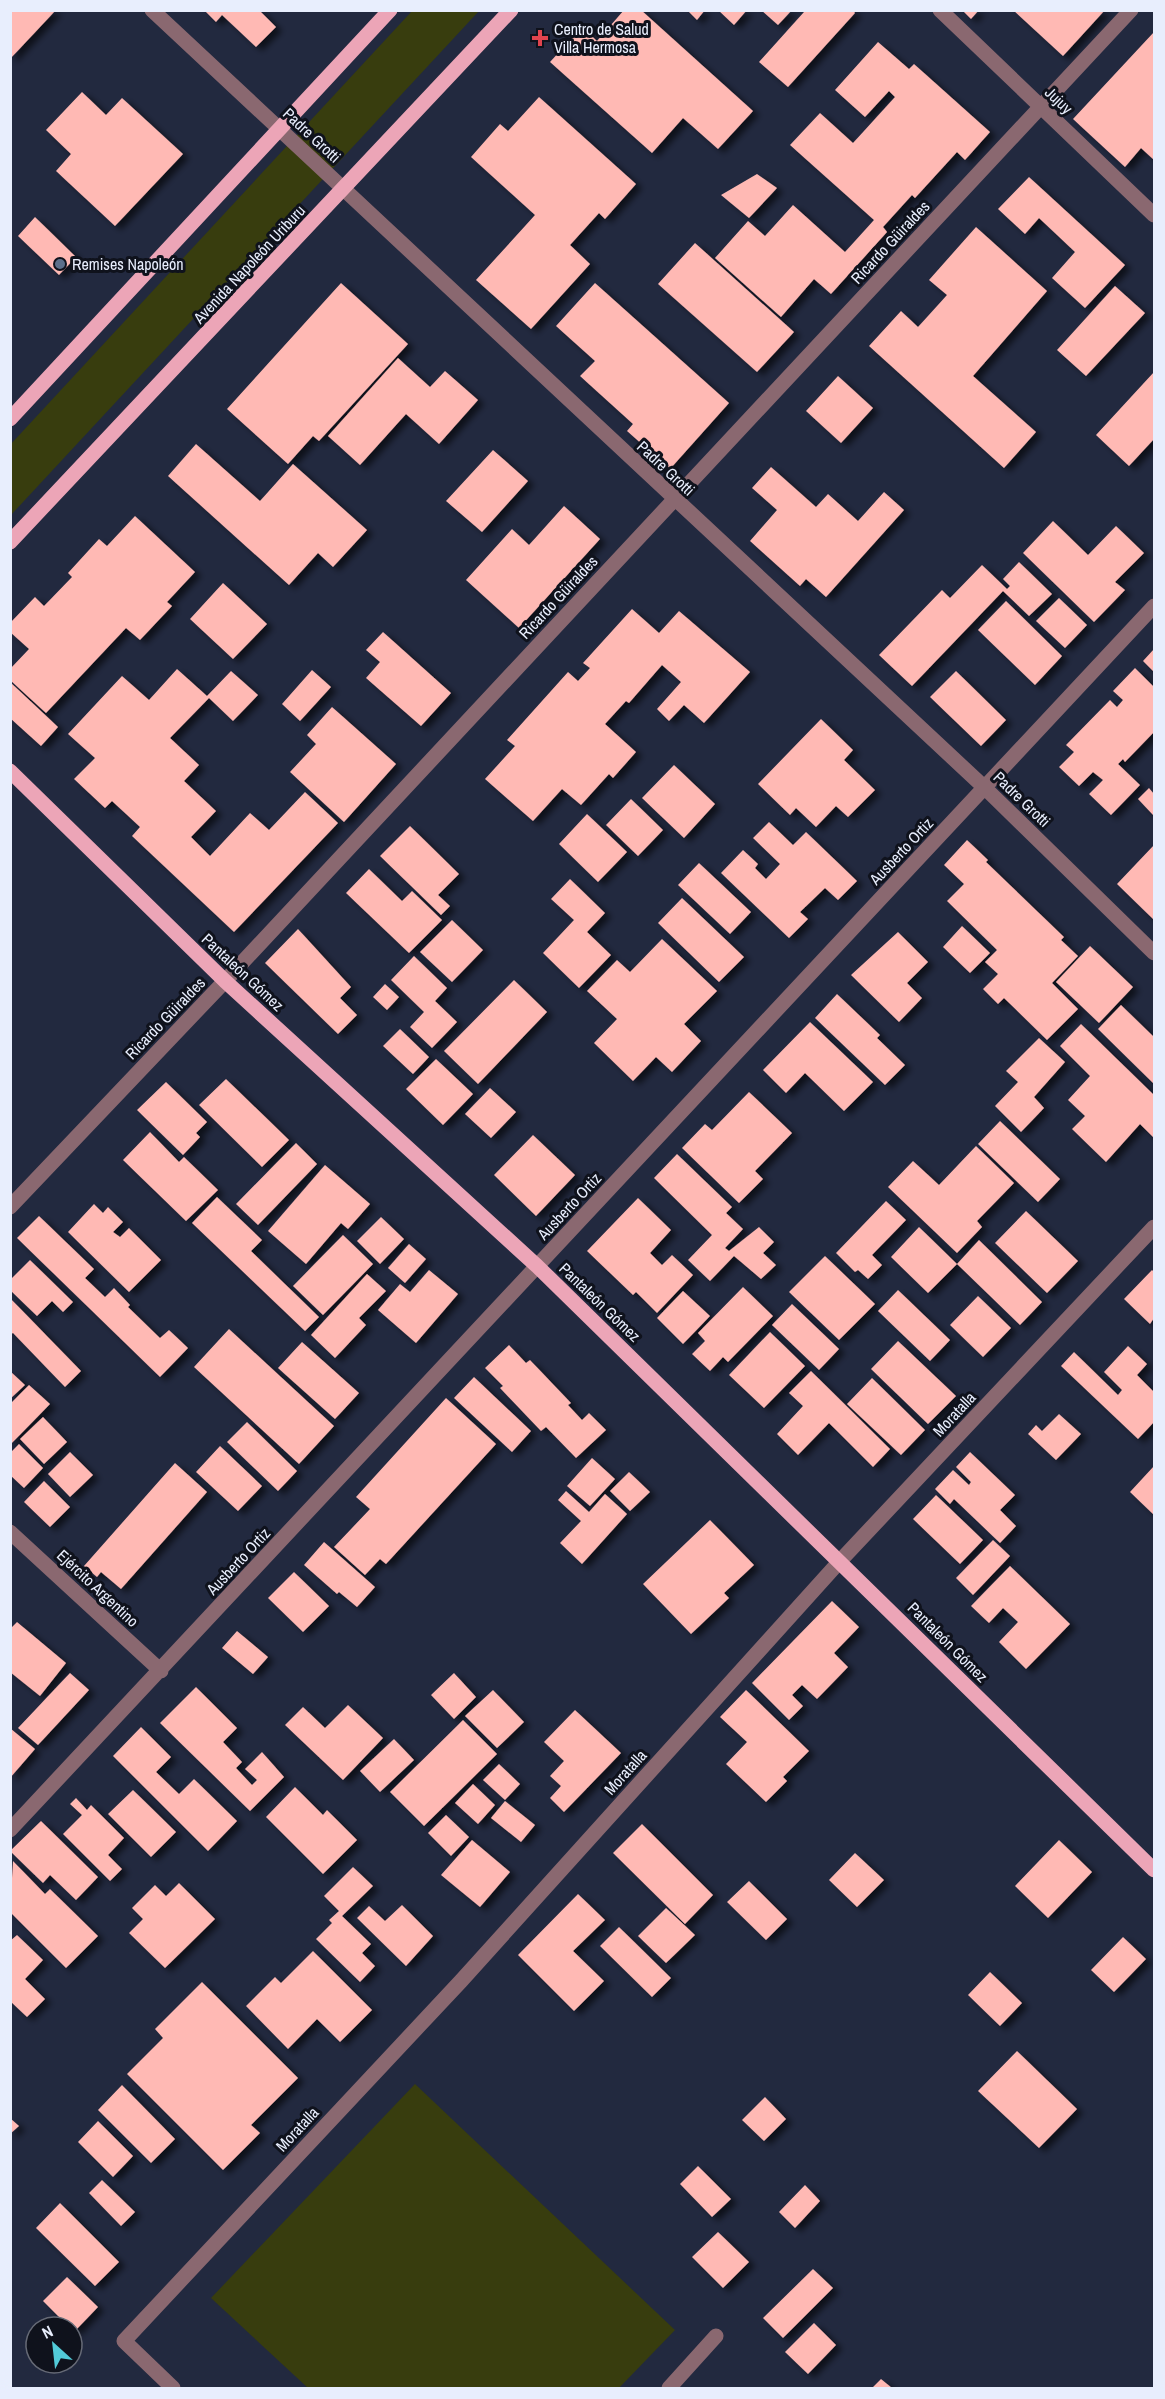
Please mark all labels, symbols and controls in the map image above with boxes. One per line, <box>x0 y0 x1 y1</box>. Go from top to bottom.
place label: Centro de Salud Villa Hermosa <box>554 18 649 58</box>
marker: Centro de Salud Villa Hermosa <box>531 29 549 47</box>
street label: Jujuy <box>1040 81 1078 119</box>
street label: Padre Grotti <box>278 103 346 167</box>
street label: Ricardo Güiraldes <box>846 196 934 288</box>
street label: Avenida Napoleón Uriburu <box>187 200 310 329</box>
place label: Remises Napoleón <box>72 253 184 275</box>
marker: Remises Napoleón <box>53 257 67 271</box>
street label: Padre Grotti <box>632 436 700 500</box>
street label: Ricardo Güiraldes <box>514 551 602 643</box>
street label: Padre Grotti <box>989 766 1055 832</box>
street label: Ausberto Ortiz <box>863 812 938 890</box>
street label: Pantaleón Gómez <box>197 928 289 1016</box>
street label: Ricardo Güiraldes <box>120 972 210 1064</box>
street label: Ausberto Ortiz <box>531 1167 606 1245</box>
street label: Pantaleón Gómez <box>555 1258 646 1347</box>
street label: Moratalla <box>928 1386 981 1441</box>
street label: Ausberto Ortiz <box>200 1522 275 1600</box>
street label: Ejército Argentino <box>52 1544 144 1632</box>
street label: Pantaleón Gómez <box>903 1597 993 1687</box>
street label: Moratalla <box>599 1744 652 1799</box>
street label: Moratalla <box>271 2101 324 2156</box>
north arrow <box>24 2315 84 2375</box>
text: N <box>38 2320 56 2344</box>

